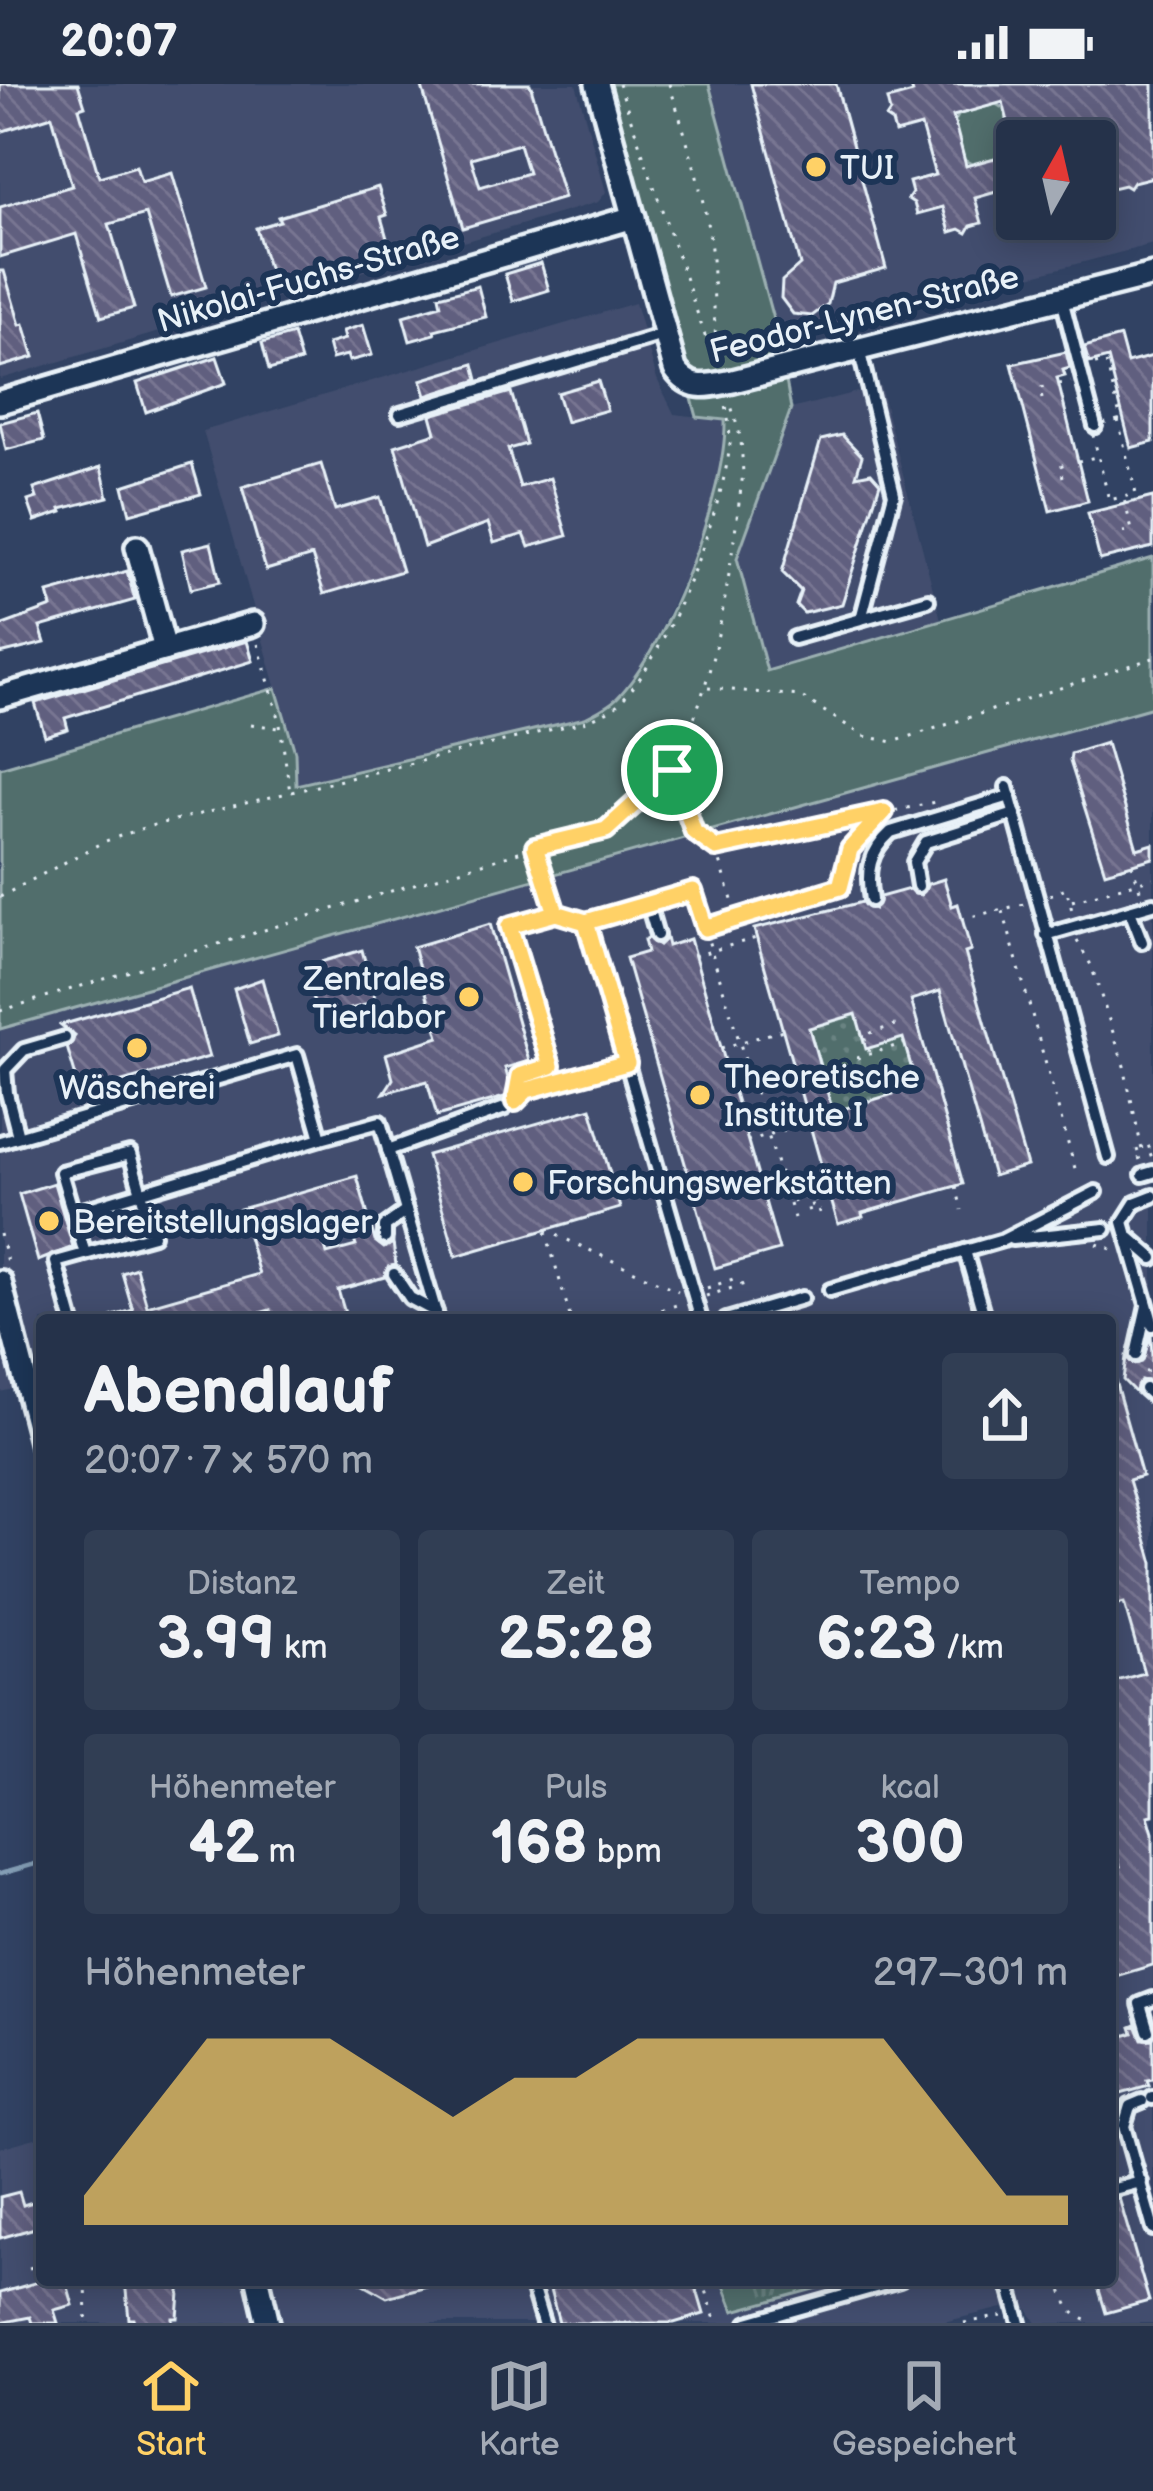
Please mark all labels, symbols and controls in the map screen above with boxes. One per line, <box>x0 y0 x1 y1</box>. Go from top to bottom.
text: 20:07 <box>60 15 178 70</box>
north arrow <box>996 120 1116 240</box>
map controls <box>996 120 1116 240</box>
place label: TUI <box>840 149 894 189</box>
marker: TUI <box>803 154 829 180</box>
street label: Nikolai-Fuchs-Straße <box>153 218 464 342</box>
street label: Feodor-Lynen-Straße <box>706 257 1023 373</box>
pin <box>621 719 723 821</box>
icon: arrive <box>639 737 705 803</box>
place label: Zentrales Tierlabor <box>302 960 446 1038</box>
marker: Zentrales Tierlabor <box>456 984 482 1010</box>
marker: Wäscherei <box>124 1035 150 1061</box>
place label: Theoretische Institute I <box>724 1058 920 1136</box>
place label: Wäscherei <box>58 1069 216 1109</box>
marker: Theoretische Institute I <box>687 1082 713 1108</box>
place label: Forschungswerkstätten <box>547 1164 892 1204</box>
marker: Forschungswerkstätten <box>510 1169 536 1195</box>
place label: Bereitstellungslager <box>73 1203 373 1243</box>
marker: Bereitstellungslager <box>36 1208 62 1234</box>
text: Abendlauf <box>84 1353 393 1432</box>
button: share <box>942 1353 1068 1479</box>
text: 20:07 · 7 × 570 m <box>84 1438 373 1485</box>
text: Distanz <box>187 1564 297 1604</box>
text: Zeit <box>547 1564 605 1604</box>
text: Tempo <box>859 1564 961 1604</box>
text: 3.99 <box>157 1604 275 1676</box>
text: 25:28 <box>498 1604 654 1676</box>
text: 6:23 <box>816 1604 936 1676</box>
text: km <box>275 1628 327 1668</box>
text: /km <box>936 1628 1004 1668</box>
text: Höhenmeter <box>149 1768 335 1808</box>
text: Puls <box>545 1768 607 1808</box>
text: kcal <box>880 1768 940 1808</box>
text: 42 <box>188 1808 260 1880</box>
text: 168 <box>490 1808 588 1880</box>
text: 300 <box>855 1808 965 1880</box>
text: m <box>260 1832 296 1872</box>
text: bpm <box>588 1832 662 1872</box>
text: Höhenmeter <box>84 1950 305 1997</box>
text: 297–301 m <box>873 1950 1068 1997</box>
tab: Start <box>136 2353 206 2465</box>
tab: Karte <box>479 2353 559 2465</box>
tab: Gespeichert <box>832 2353 1017 2465</box>

